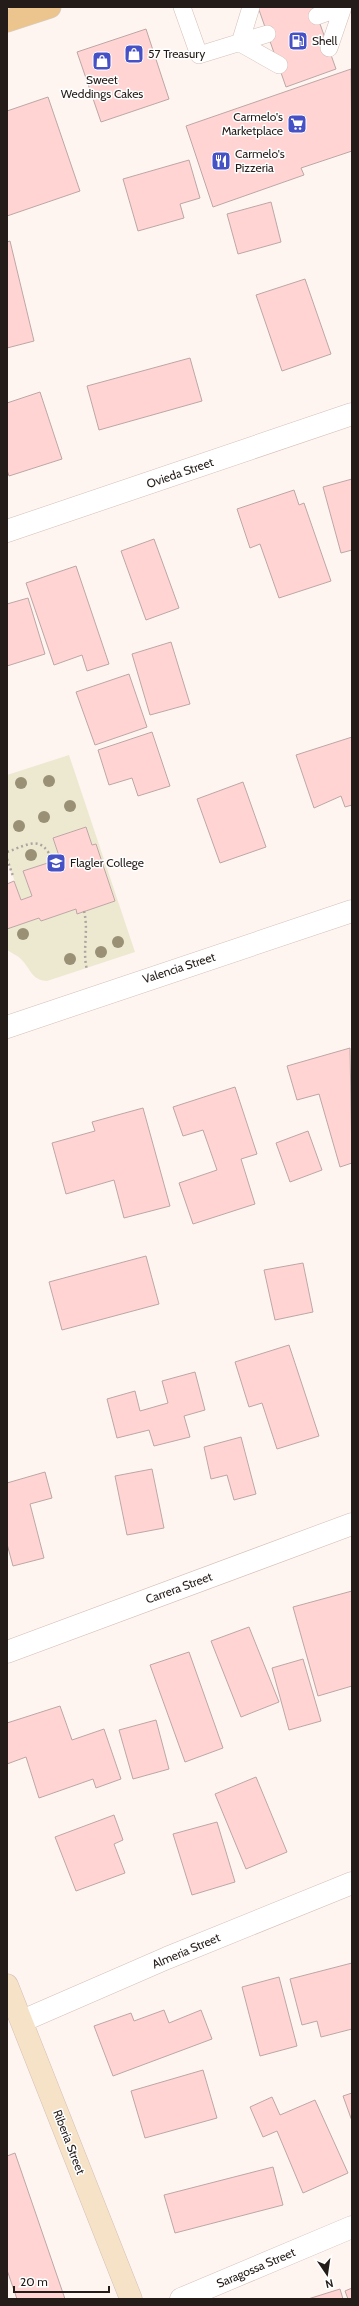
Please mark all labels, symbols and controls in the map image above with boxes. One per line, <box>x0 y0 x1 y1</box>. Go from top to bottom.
fuel station icon: Shell <box>287 30 309 52</box>
place label: Shell <box>312 33 337 48</box>
shop icon: 57 Treasury <box>123 43 145 65</box>
place label: 57 Treasury <box>148 46 205 61</box>
shop icon: Sweet Weddings Cakes <box>91 50 113 72</box>
place label: Sweet Weddings Cakes <box>61 72 143 101</box>
place label: Carmelo's Marketplace <box>222 109 283 138</box>
supermarket icon: Carmelo's Marketplace <box>286 113 308 135</box>
place label: Carmelo's Pizzeria <box>235 146 285 175</box>
restaurant icon: Carmelo's Pizzeria <box>210 150 232 172</box>
street label: Ovieda Street <box>144 454 215 491</box>
school or university icon: Flagler College <box>45 852 67 874</box>
place label: Flagler College <box>70 855 144 870</box>
street label: Valencia Street <box>141 949 217 986</box>
street label: Carrera Street <box>143 1569 214 1607</box>
street label: Almeria Street <box>150 1929 222 1972</box>
street label: Riberia Street <box>50 2107 89 2176</box>
street label: Saragossa Street <box>214 2244 297 2291</box>
north arrow <box>307 2254 347 2294</box>
scale bar <box>14 2268 109 2294</box>
text: 20 m <box>20 2274 48 2289</box>
text: N <box>324 2276 335 2291</box>

